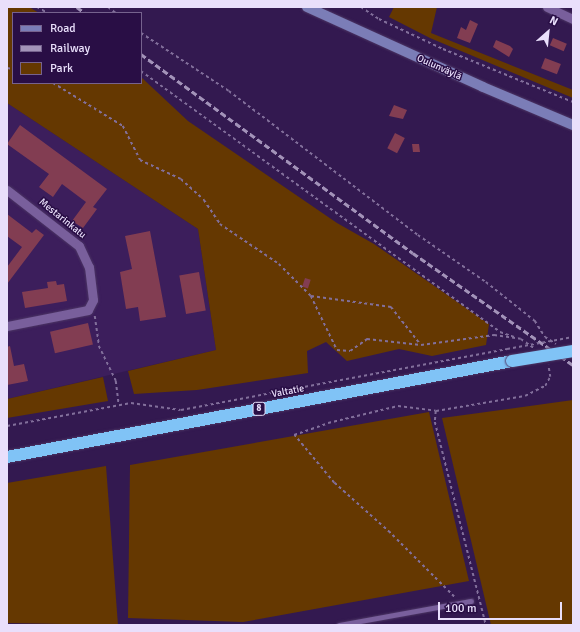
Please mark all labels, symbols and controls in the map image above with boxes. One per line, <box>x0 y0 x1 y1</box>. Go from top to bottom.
legend <box>12 12 142 84</box>
north arrow <box>528 12 568 52</box>
text: N <box>547 13 560 28</box>
text: Road <box>50 21 76 36</box>
text: Railway <box>50 41 90 56</box>
street label: Oulunväylä <box>415 53 463 83</box>
text: Park <box>50 61 73 76</box>
street label: Mestarinkatu <box>36 196 88 242</box>
street label: Valtatie <box>271 383 305 401</box>
road number: 8 <box>252 402 266 416</box>
scale bar <box>440 594 564 620</box>
text: 100 m <box>445 601 477 616</box>

